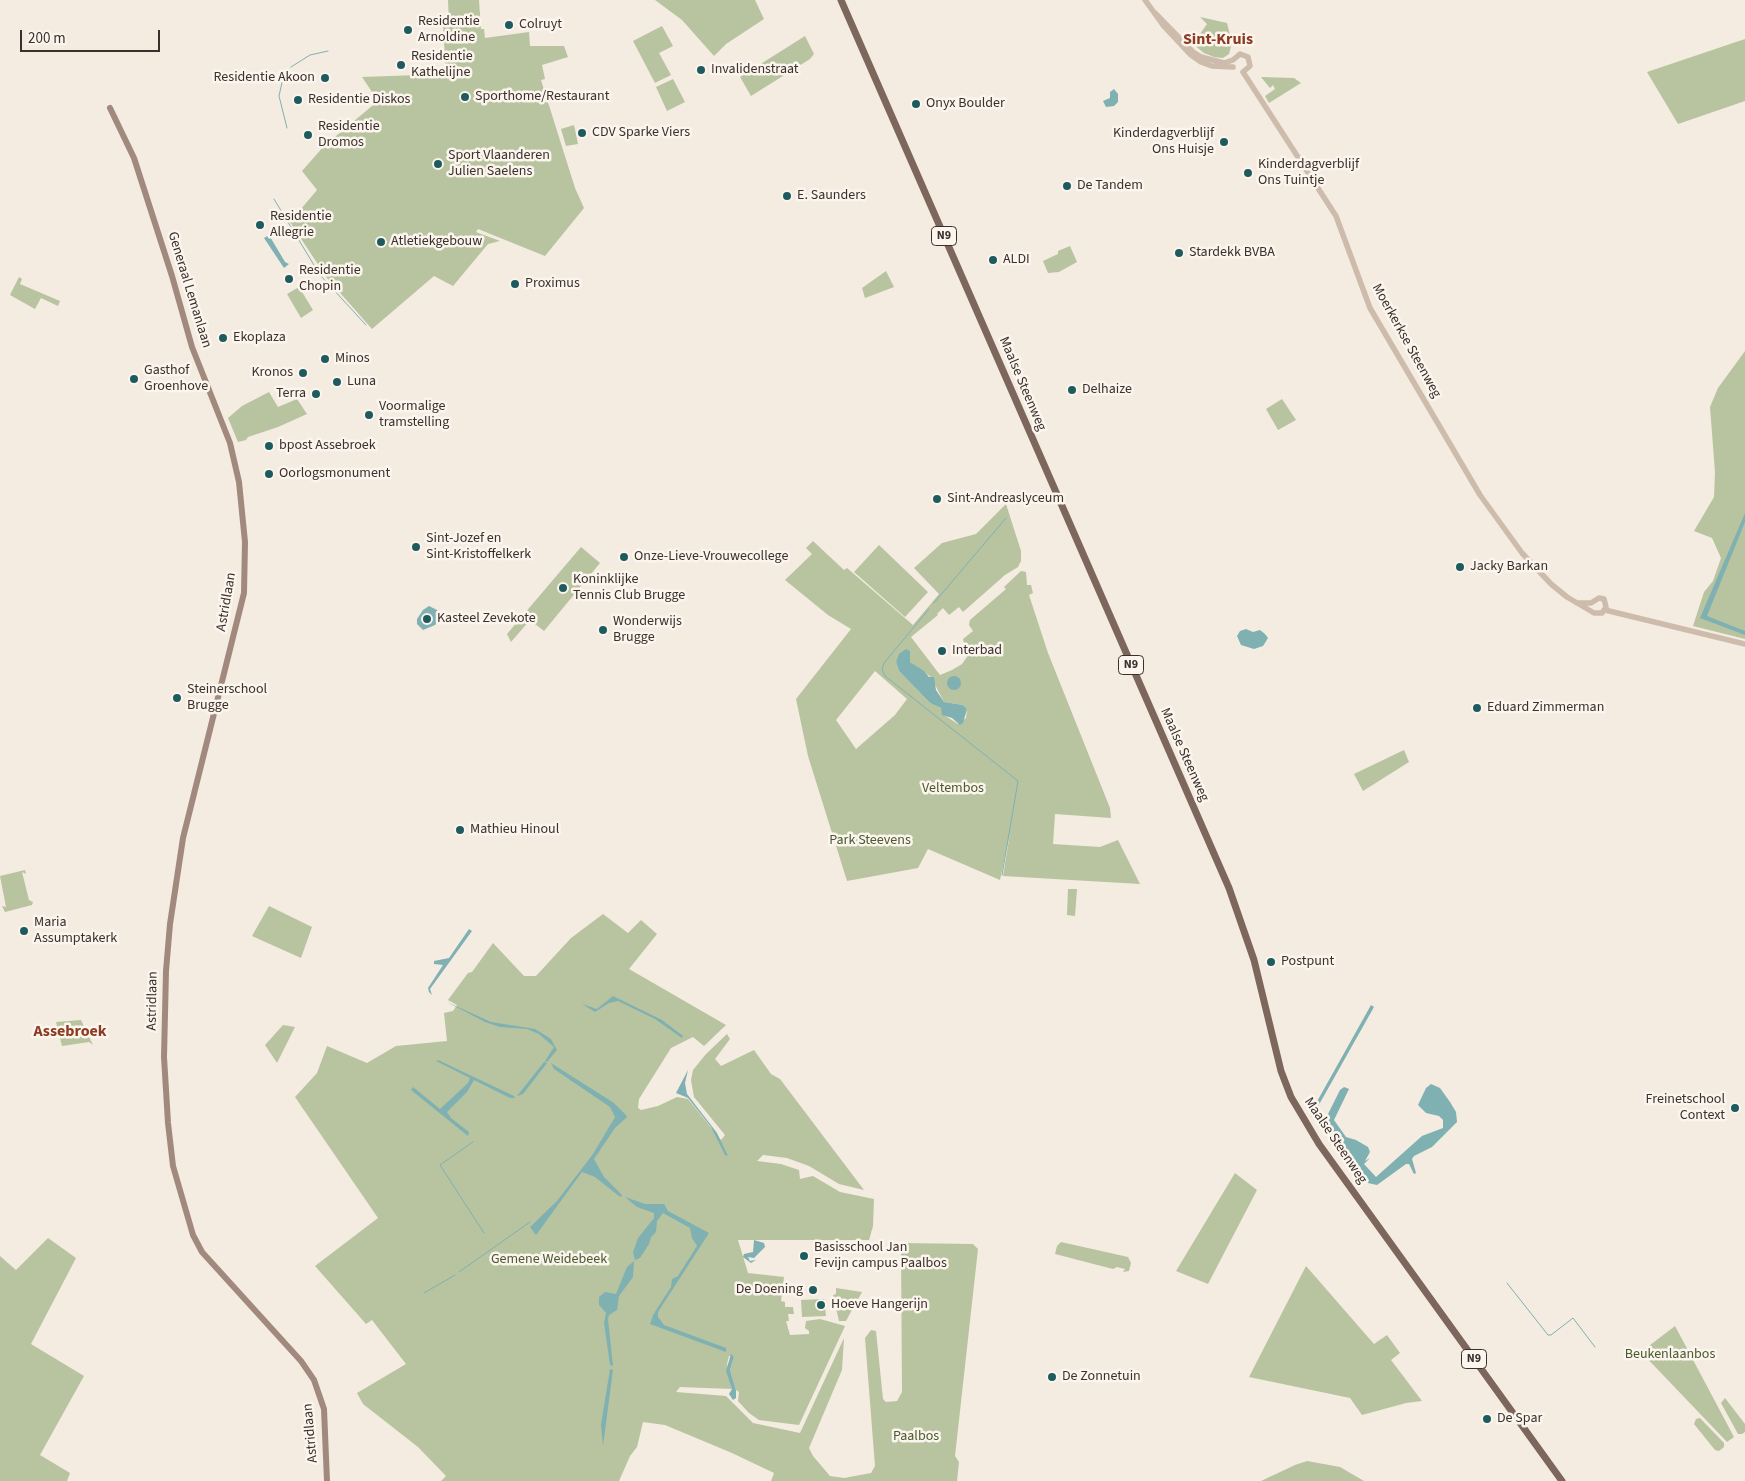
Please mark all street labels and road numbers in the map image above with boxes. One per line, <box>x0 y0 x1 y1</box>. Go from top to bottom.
road number: N9 <box>932 227 956 246</box>
street label: Generaal Lemanlaan <box>163 230 215 350</box>
street label: Moerkerkse Steenweg <box>1368 281 1444 401</box>
street label: Maalse Steenweg <box>995 334 1049 434</box>
street label: Astridlaan <box>214 571 240 633</box>
road number: N9 <box>1118 656 1144 674</box>
street label: Maalse Steenweg <box>1156 706 1212 804</box>
street label: Astridlaan <box>144 971 162 1031</box>
street label: Maalse Steenweg <box>1300 1095 1370 1187</box>
road number: N9 <box>1462 1350 1486 1368</box>
street label: Astridlaan <box>300 1403 322 1463</box>

